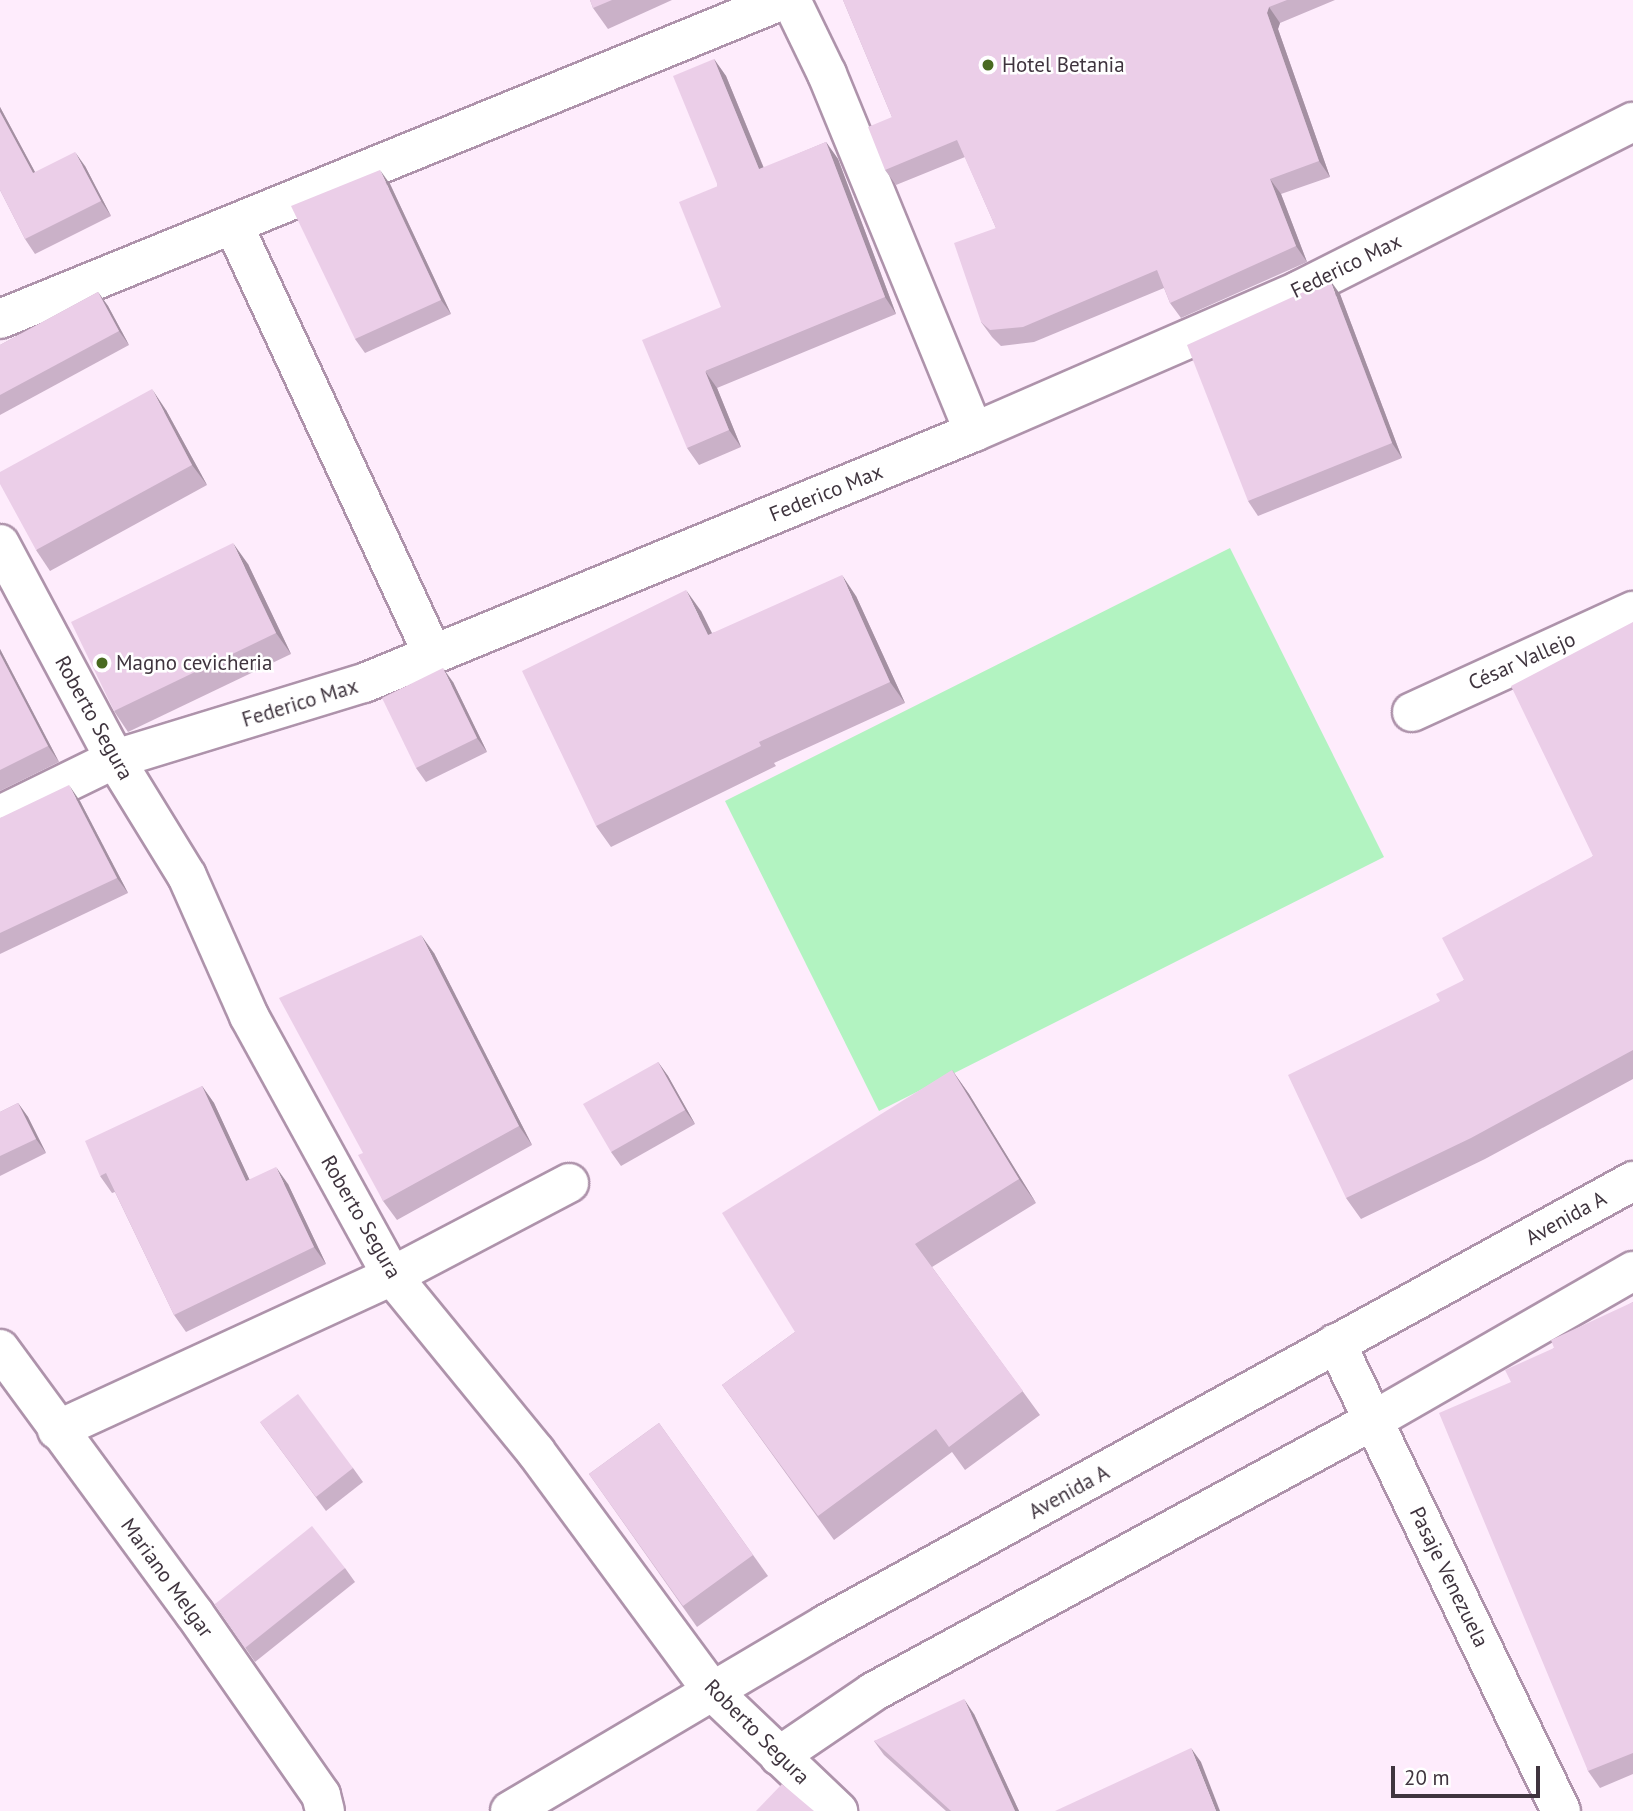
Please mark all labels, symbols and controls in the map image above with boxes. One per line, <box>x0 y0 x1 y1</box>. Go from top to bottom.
place label: Hotel Betania <box>1002 52 1125 78</box>
marker: Hotel Betania <box>980 57 996 73</box>
street label: Federico Max <box>1287 228 1405 304</box>
street label: Federico Max <box>766 459 886 527</box>
street label: César Vallejo <box>1464 626 1580 696</box>
place label: Magno cevicheria <box>116 650 272 676</box>
street label: Roberto Segura <box>50 652 138 784</box>
marker: Magno cevicheria <box>94 655 110 671</box>
street label: Federico Max <box>239 673 361 733</box>
street label: Roberto Segura <box>316 1151 406 1283</box>
street label: Avenida A <box>1521 1185 1611 1251</box>
street label: Avenida A <box>1024 1459 1114 1525</box>
street label: Pasaje Venezuela <box>1404 1502 1494 1652</box>
street label: Mariano Melgar <box>115 1514 219 1642</box>
street label: Roberto Segura <box>699 1674 815 1790</box>
scale bar <box>1395 1752 1544 1796</box>
text: 20 m <box>1404 1764 1450 1791</box>

